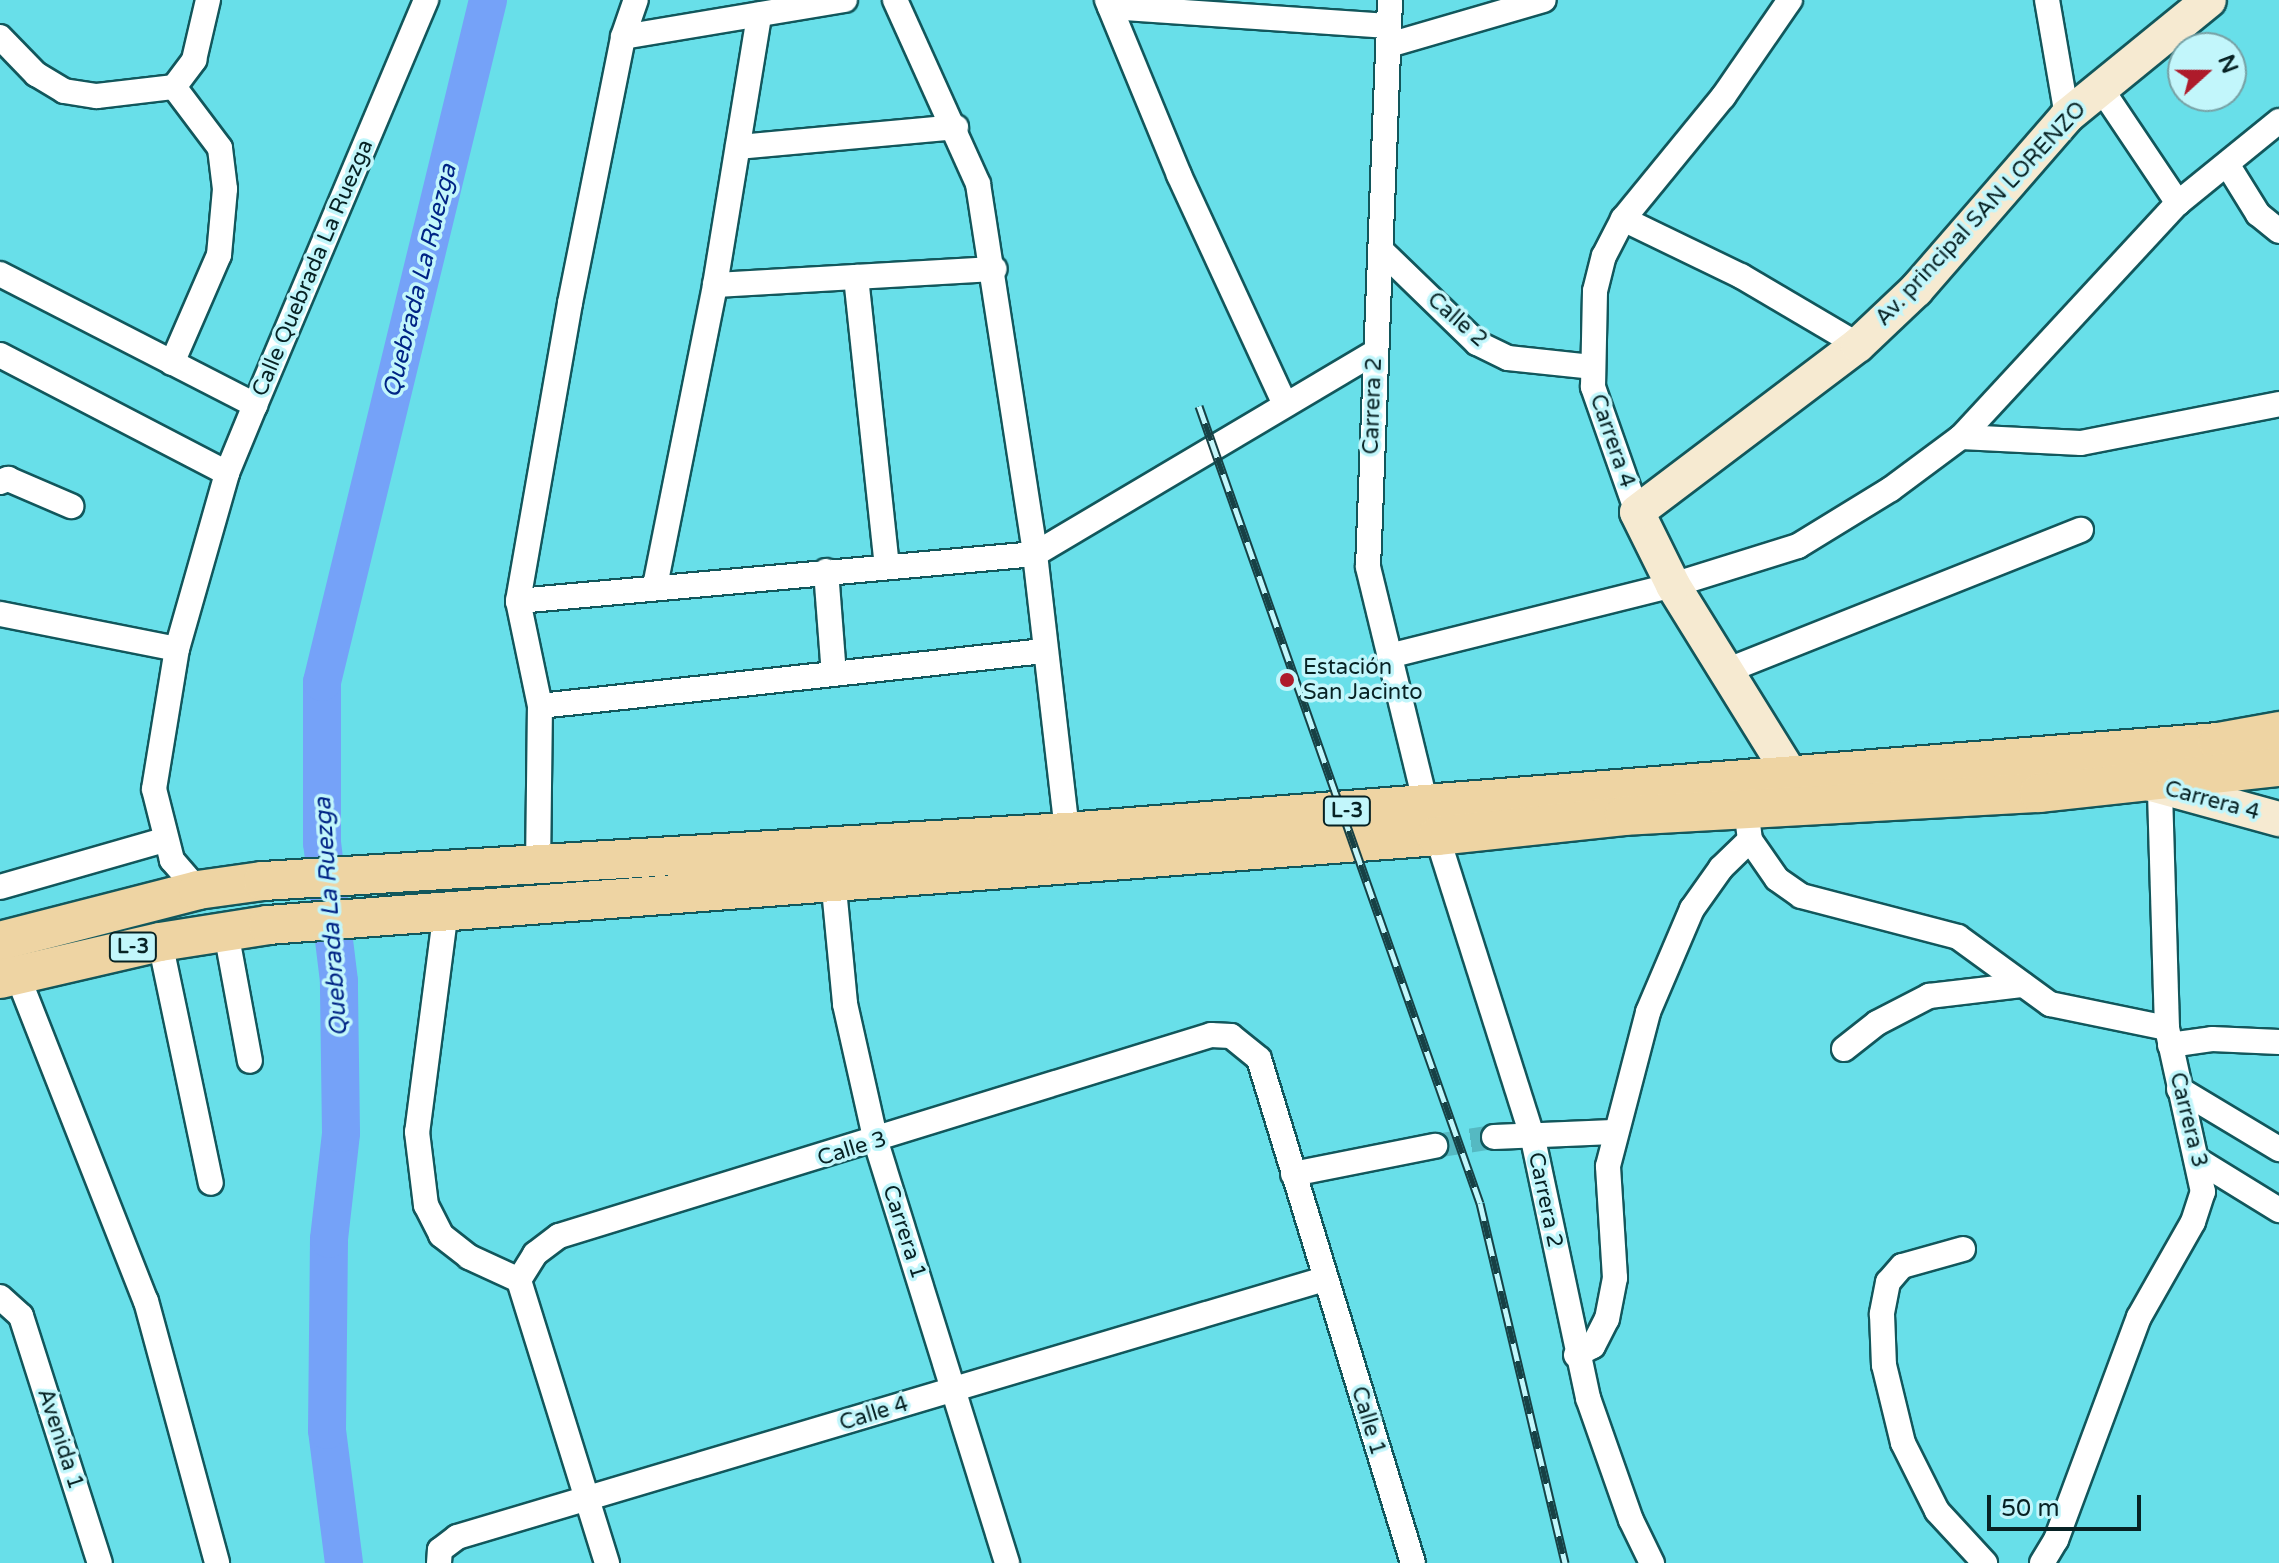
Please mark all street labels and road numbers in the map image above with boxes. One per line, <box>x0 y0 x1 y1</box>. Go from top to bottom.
street label: Av. principal SAN LORENZO <box>1870 96 2092 332</box>
street label: Calle Quebrada La Ruezga <box>247 136 379 400</box>
street label: Calle 2 <box>1422 287 1492 353</box>
street label: Carrera 2 <box>1358 357 1388 455</box>
street label: Carrera 4 <box>1584 391 1640 491</box>
street label: Carrera 4 <box>2162 776 2262 826</box>
road number: L-3 <box>1321 795 1373 827</box>
road number: L-3 <box>107 931 159 963</box>
street label: Carrera 3 <box>2163 1070 2213 1170</box>
street label: Calle 3 <box>814 1126 890 1172</box>
street label: Carrera 2 <box>1522 1150 1568 1250</box>
street label: Carrera 1 <box>876 1182 932 1282</box>
street label: Calle 1 <box>1345 1383 1391 1459</box>
street label: Avenida 1 <box>31 1385 89 1493</box>
street label: Calle 4 <box>836 1391 912 1437</box>

